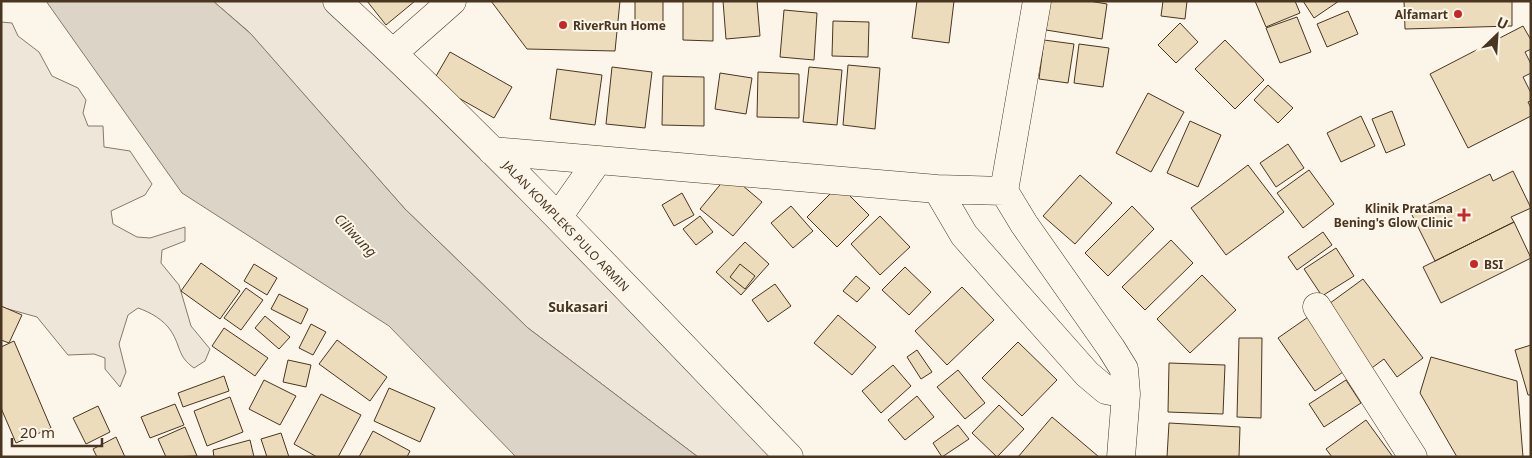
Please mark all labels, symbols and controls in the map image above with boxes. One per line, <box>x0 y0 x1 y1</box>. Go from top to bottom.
place label: Alfamart <box>1395 6 1448 23</box>
marker: Alfamart <box>1452 8 1464 20</box>
north arrow <box>1472 10 1522 60</box>
text: U <box>1494 12 1512 34</box>
place label: RiverRun Home <box>573 17 666 34</box>
marker: RiverRun Home <box>557 19 569 31</box>
street label: JALAN KOMPLEKS PULO ARMIN <box>498 156 633 295</box>
place label: Klinik Pratama Bening's Glow Clinic <box>1334 200 1453 231</box>
marker: Klinik Pratama Bening's Glow Clinic <box>1457 208 1471 222</box>
water label: Ciliwung <box>331 209 381 261</box>
place label: BSI <box>1484 256 1504 273</box>
marker: BSI <box>1468 258 1480 270</box>
district label: Sukasari <box>548 297 608 316</box>
scale bar <box>12 416 102 448</box>
text: 20 m <box>20 422 55 442</box>

